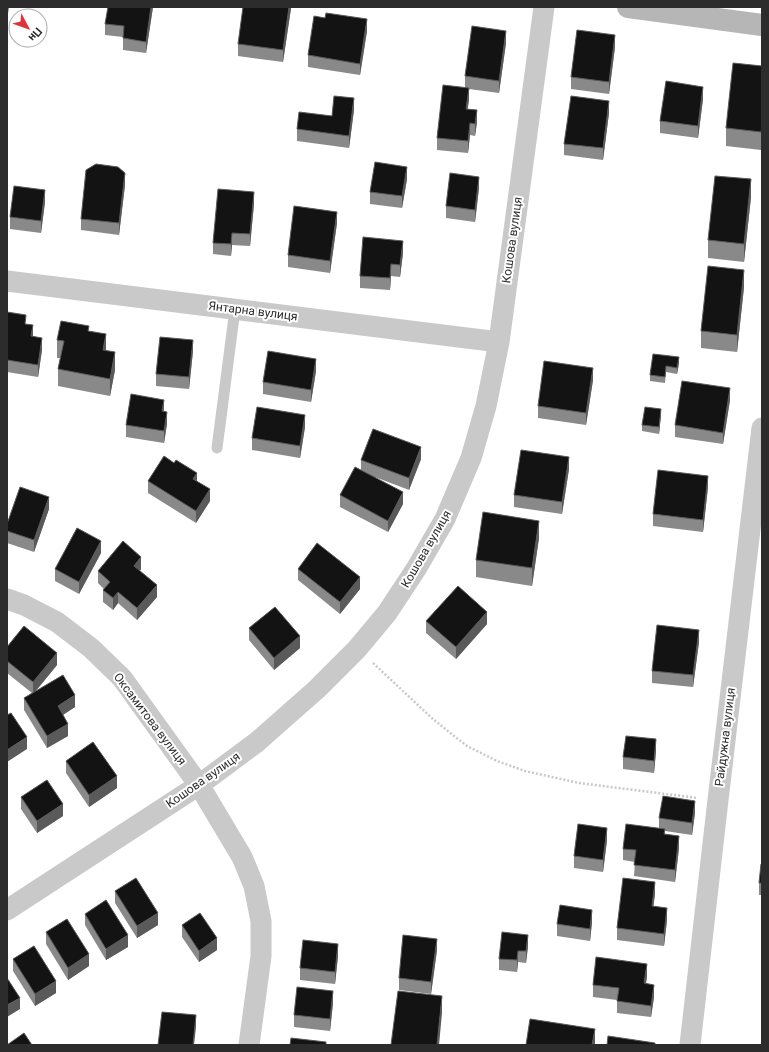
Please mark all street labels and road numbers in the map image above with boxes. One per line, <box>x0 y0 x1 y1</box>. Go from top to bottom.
street label: Кошова вулиця <box>499 196 525 284</box>
street label: Янтарна вулиця <box>208 299 298 323</box>
street label: Кошова вулиця <box>398 508 454 590</box>
street label: Оксамитова вулиця <box>111 670 189 768</box>
street label: Райдужна вулиця <box>712 687 738 787</box>
street label: Кошова вулиця <box>163 749 243 811</box>

